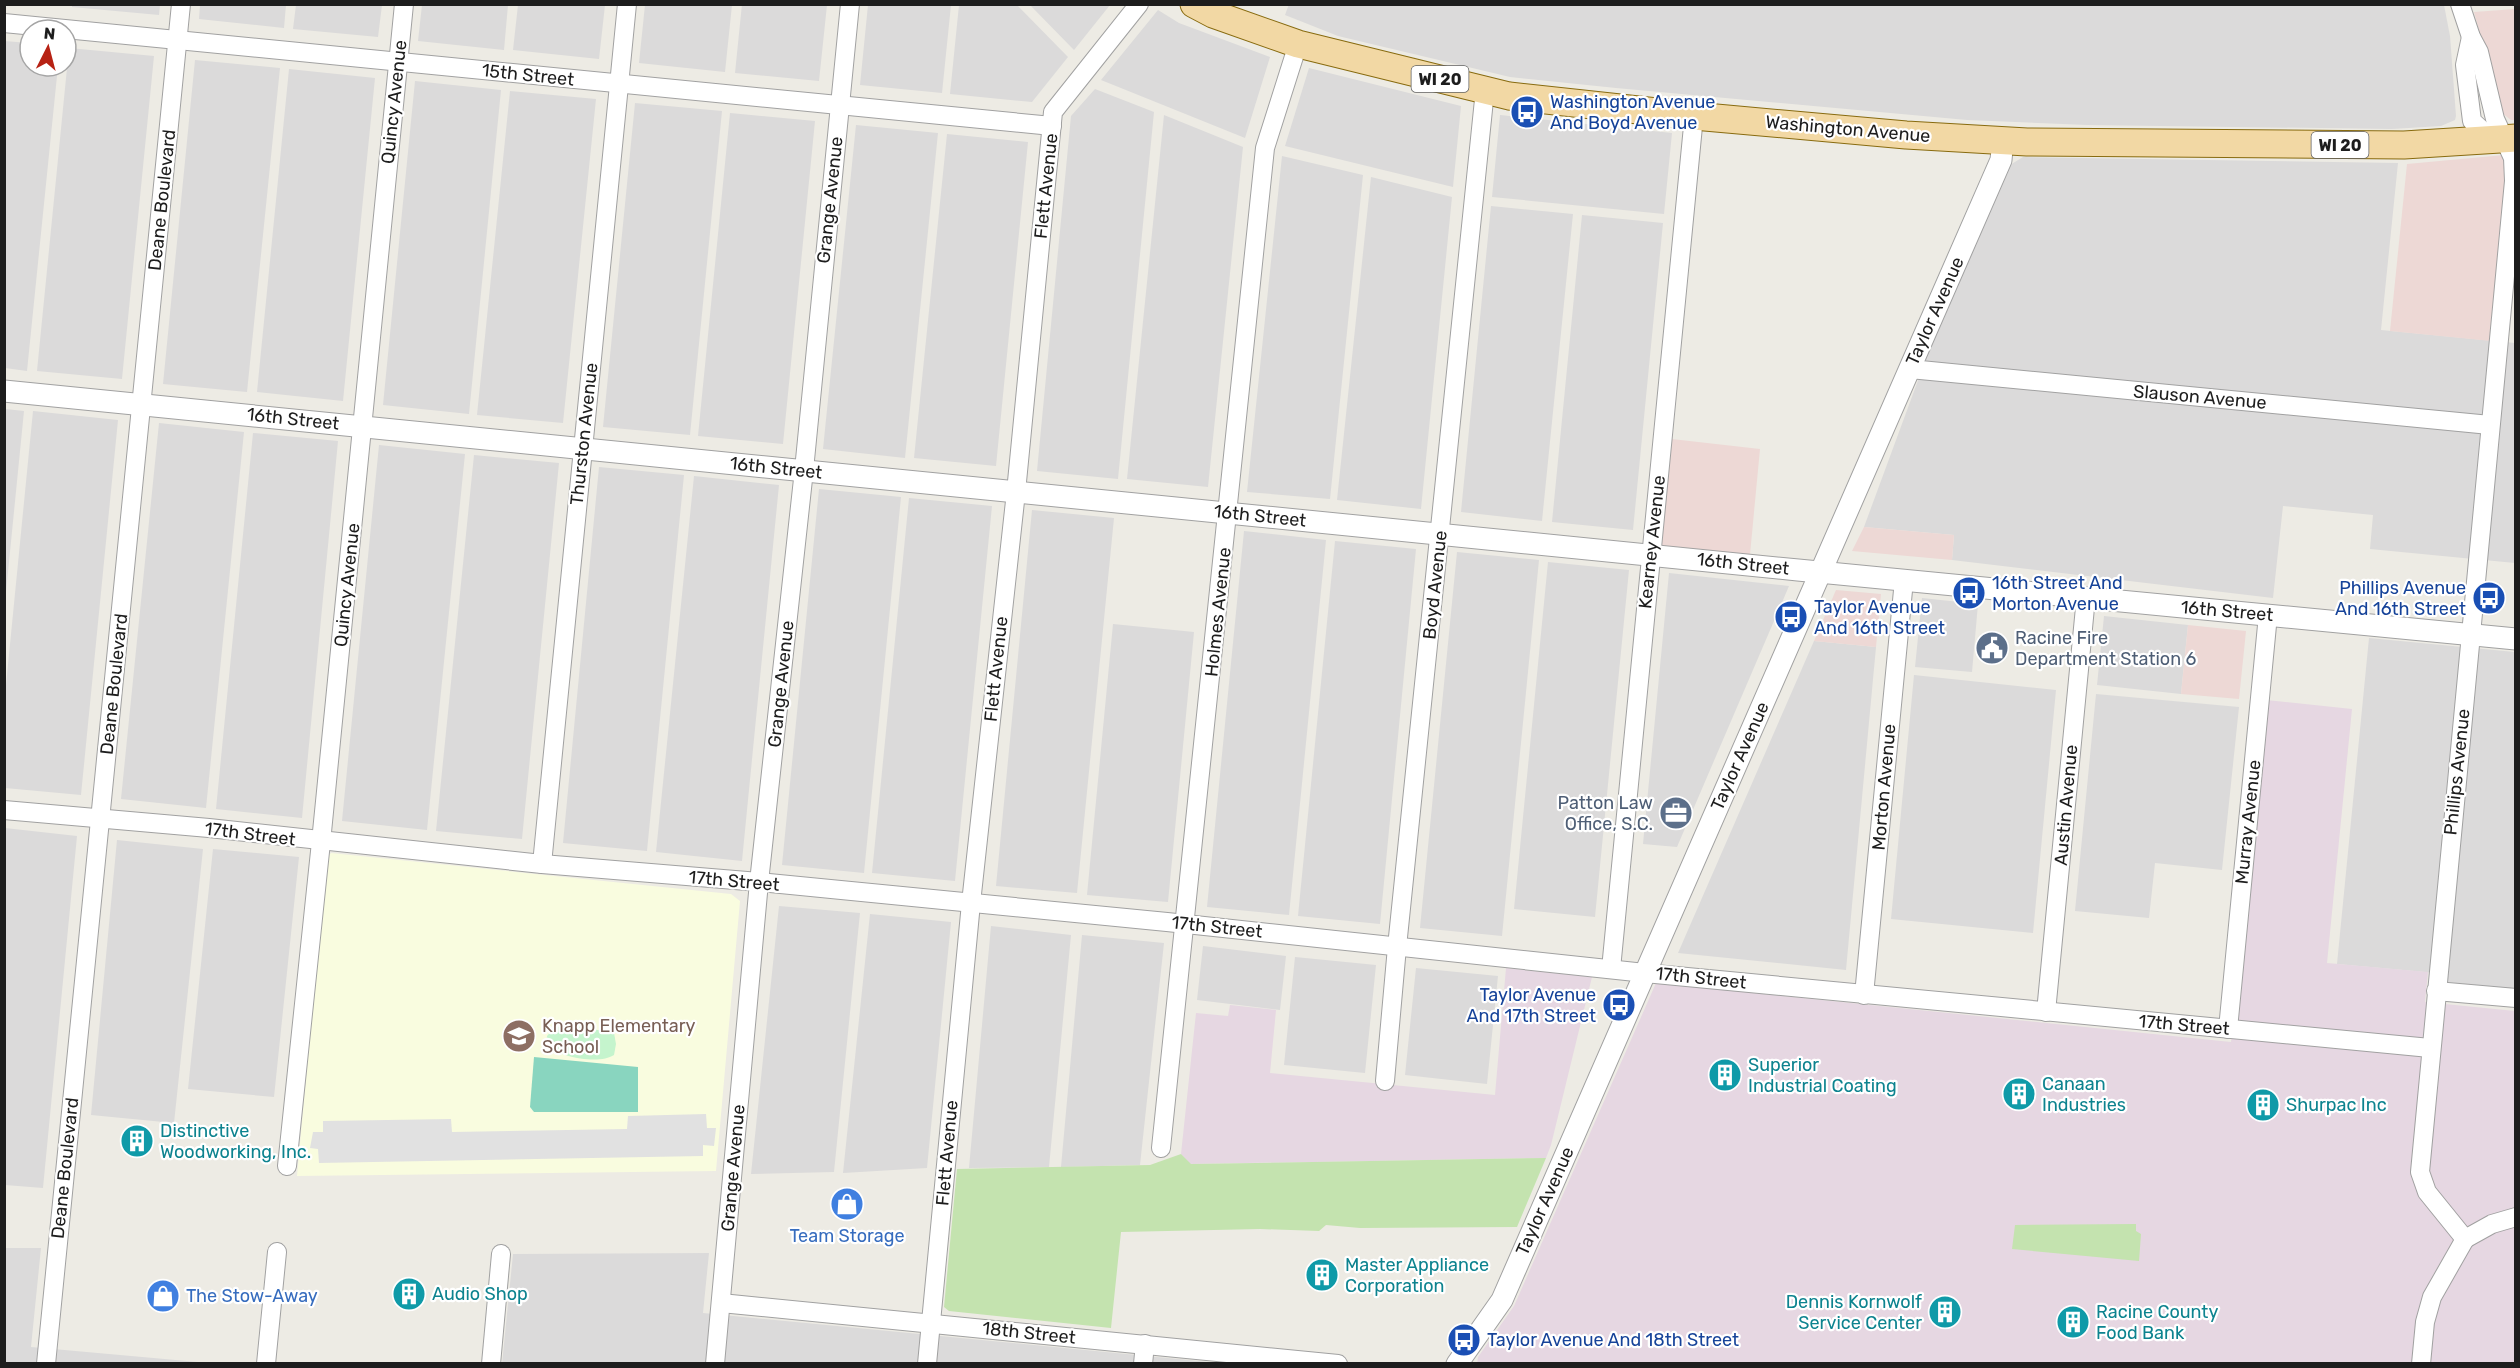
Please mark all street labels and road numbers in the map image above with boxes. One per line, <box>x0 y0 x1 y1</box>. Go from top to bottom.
street label: Quincy Avenue <box>377 39 411 165</box>
street label: 15th Street <box>481 59 575 91</box>
road number: WI 20 <box>1412 66 1468 92</box>
street label: Washington Avenue <box>1765 111 1931 147</box>
street label: Deane Boulevard <box>144 128 180 272</box>
street label: Flett Avenue <box>1030 132 1062 240</box>
road number: WI 20 <box>2312 132 2368 158</box>
street label: Grange Avenue <box>812 135 848 265</box>
street label: Taylor Avenue <box>1901 253 1969 369</box>
street label: Thurston Avenue <box>566 362 602 506</box>
street label: Slauson Avenue <box>2132 380 2268 414</box>
street label: 16th Street <box>246 403 340 435</box>
street label: 16th Street <box>729 452 823 484</box>
street label: Kearney Avenue <box>1634 474 1670 610</box>
street label: 16th Street <box>1213 500 1307 532</box>
street label: Quincy Avenue <box>330 522 364 648</box>
street label: Boyd Avenue <box>1418 529 1452 641</box>
street label: Holmes Avenue <box>1200 546 1236 678</box>
street label: 16th Street <box>1696 548 1790 580</box>
street label: 16th Street <box>2180 596 2274 626</box>
street label: Deane Boulevard <box>96 612 132 756</box>
street label: Flett Avenue <box>980 615 1012 723</box>
street label: Grange Avenue <box>763 619 799 749</box>
street label: Taylor Avenue <box>1706 698 1774 814</box>
street label: Phillips Avenue <box>2439 708 2475 836</box>
street label: Morton Avenue <box>1868 723 1900 851</box>
street label: Austin Avenue <box>2050 744 2082 866</box>
street label: Murray Avenue <box>2231 759 2265 885</box>
street label: 17th Street <box>203 818 297 850</box>
street label: 17th Street <box>688 866 780 896</box>
street label: 17th Street <box>1170 911 1264 943</box>
street label: 17th Street <box>1654 962 1748 994</box>
street label: 17th Street <box>2138 1010 2230 1040</box>
street label: Deane Boulevard <box>47 1096 83 1240</box>
street label: Flett Avenue <box>931 1099 963 1207</box>
street label: Grange Avenue <box>716 1103 750 1233</box>
street label: Taylor Avenue <box>1511 1143 1579 1259</box>
street label: 18th Street <box>981 1317 1077 1349</box>

